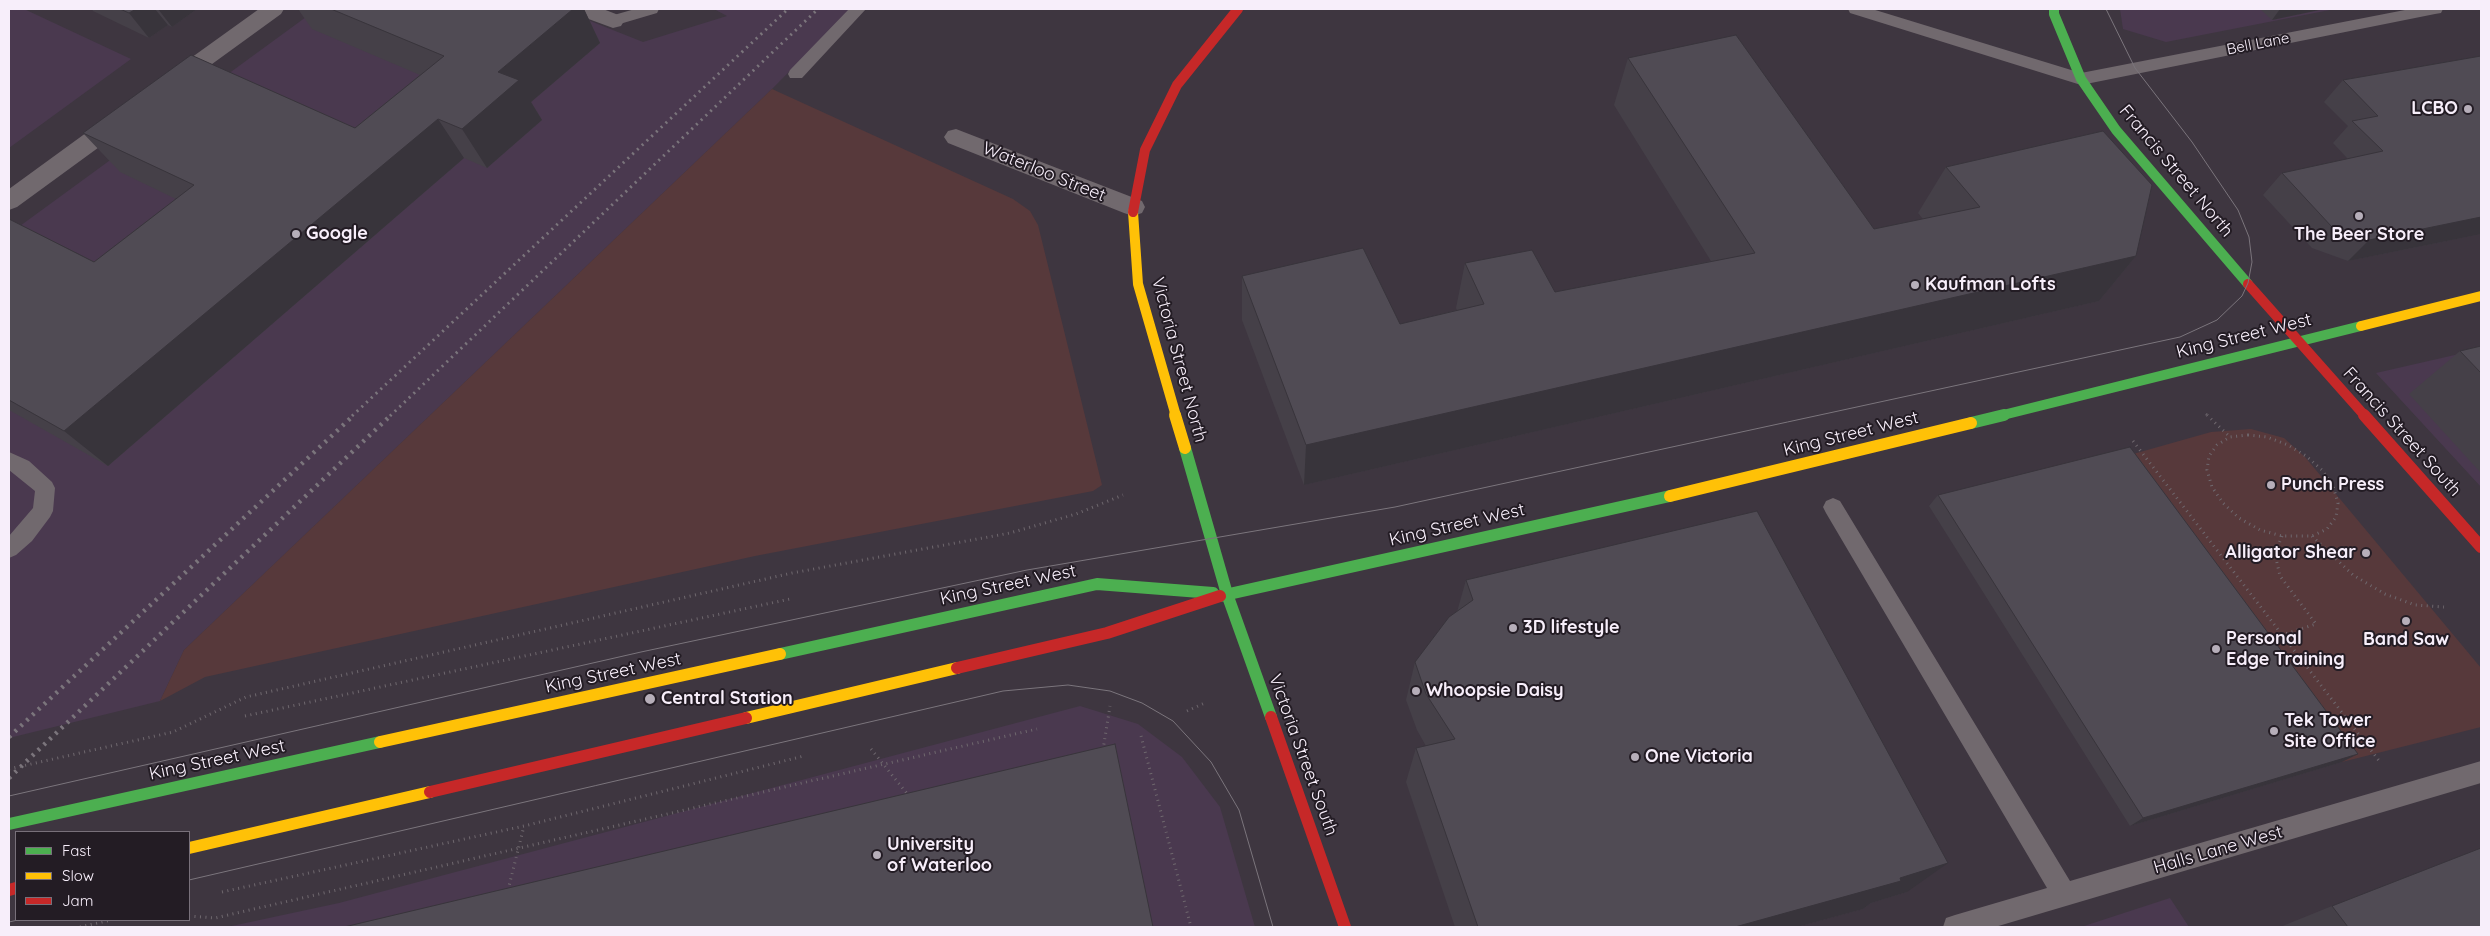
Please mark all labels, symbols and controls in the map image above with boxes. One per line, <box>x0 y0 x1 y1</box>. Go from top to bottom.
street label: Bell Lane <box>2225 29 2291 59</box>
place label: LCBO <box>2411 98 2458 120</box>
street label: Francis Street North <box>2114 101 2238 241</box>
marker: LCBO <box>2462 103 2474 115</box>
street label: Waterloo Street <box>979 137 1109 207</box>
marker: The Beer Store <box>2353 210 2365 222</box>
place label: Google <box>306 223 368 245</box>
place label: The Beer Store <box>2294 224 2424 246</box>
marker: Google <box>290 228 302 240</box>
place label: Kaufman Lofts <box>1925 274 2056 296</box>
street label: Victoria Street North <box>1147 275 1211 445</box>
marker: Kaufman Lofts <box>1909 279 1921 291</box>
street label: King Street West <box>2174 309 2314 363</box>
street label: Francis Street South <box>2338 363 2466 501</box>
street label: King Street West <box>1781 407 1921 461</box>
place label: Punch Press <box>2281 474 2384 496</box>
marker: Punch Press <box>2265 479 2277 491</box>
street label: King Street West <box>1387 499 1527 551</box>
place label: Alligator Shear <box>2225 542 2356 564</box>
marker: Alligator Shear <box>2360 547 2372 559</box>
street label: King Street West <box>938 560 1078 610</box>
marker: Band Saw <box>2400 615 2412 627</box>
place label: 3D lifestyle <box>1523 617 1620 639</box>
marker: 3D lifestyle <box>1507 622 1519 634</box>
place label: Personal Edge Training <box>2226 628 2345 670</box>
place label: Band Saw <box>2363 629 2449 651</box>
marker: Personal Edge Training <box>2210 643 2222 655</box>
street label: King Street West <box>543 648 683 698</box>
street label: Victoria Street South <box>1264 671 1342 839</box>
place label: Whoopsie Daisy <box>1426 680 1564 702</box>
marker: Whoopsie Daisy <box>1410 685 1422 697</box>
place label: Central Station <box>661 688 793 710</box>
marker: Central Station <box>643 692 657 706</box>
place label: Tek Tower Site Office <box>2284 710 2376 752</box>
marker: Tek Tower Site Office <box>2268 725 2280 737</box>
street label: King Street West <box>147 735 287 785</box>
place label: One Victoria <box>1645 746 1753 768</box>
marker: One Victoria <box>1629 751 1641 763</box>
street label: Halls Lane West <box>2151 821 2285 879</box>
legend <box>15 831 190 921</box>
place label: University of Waterloo <box>887 834 992 876</box>
text: Fast <box>62 841 91 860</box>
marker: University of Waterloo <box>871 849 883 861</box>
text: Slow <box>62 866 94 885</box>
text: Jam <box>62 891 93 910</box>

